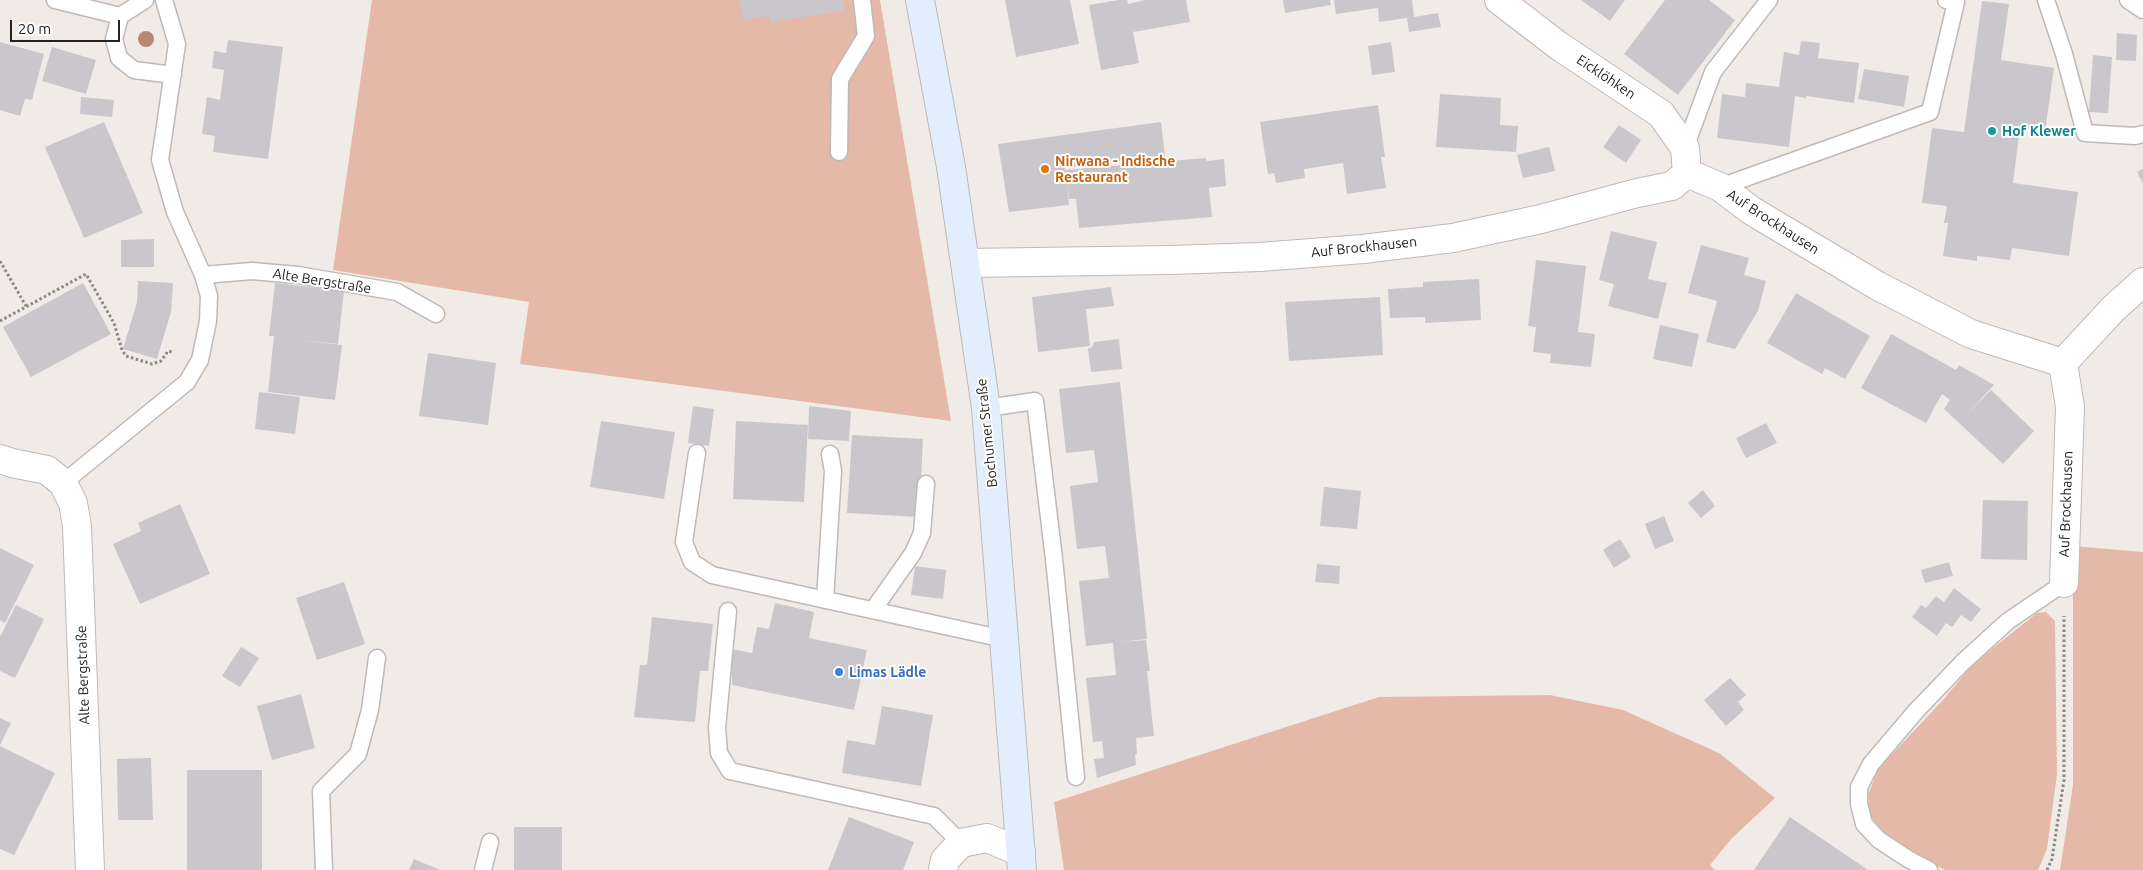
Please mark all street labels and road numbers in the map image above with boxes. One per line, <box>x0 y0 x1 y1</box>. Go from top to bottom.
street label: Eicklöhken <box>1573 51 1639 103</box>
street label: Auf Brockhausen <box>1724 186 1822 258</box>
street label: Auf Brockhausen <box>1310 233 1418 261</box>
street label: Alte Bergstraße <box>272 265 372 297</box>
street label: Bochumer Straße <box>973 378 1001 488</box>
street label: Auf Brockhausen <box>2056 450 2076 558</box>
street label: Alte Bergstraße <box>73 625 93 725</box>

